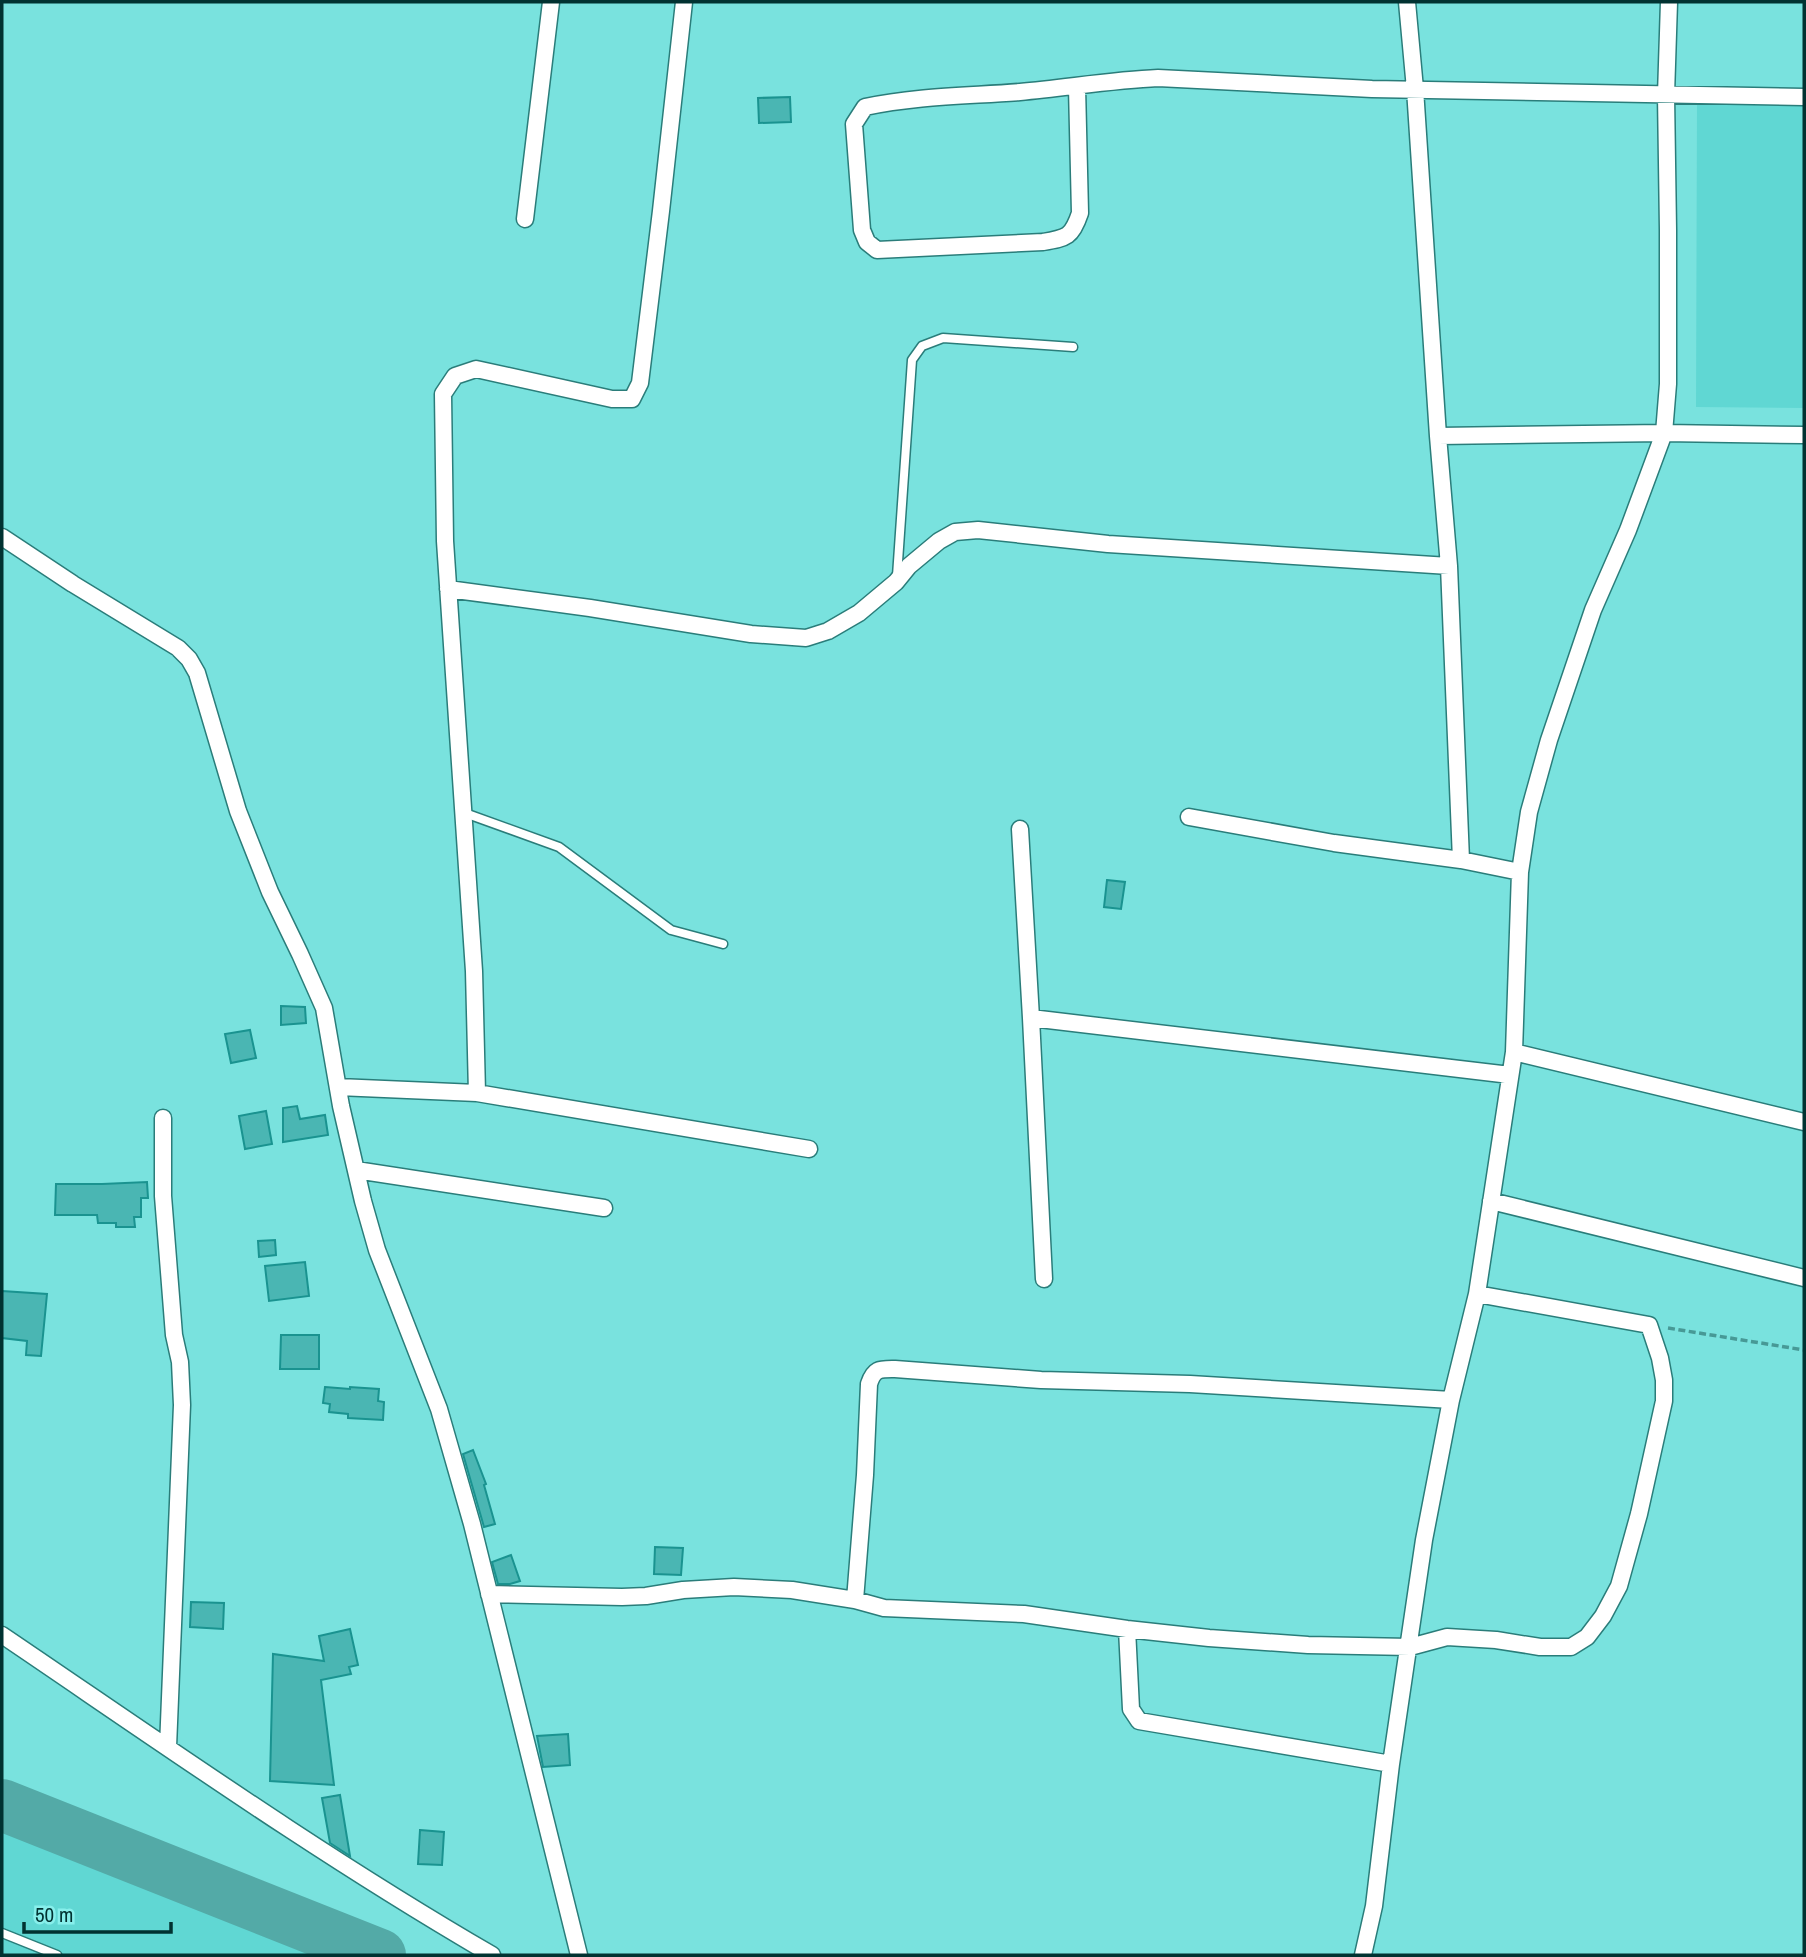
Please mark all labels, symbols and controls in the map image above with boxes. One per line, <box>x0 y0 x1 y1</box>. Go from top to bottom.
scale bar <box>24 1890 172 1934</box>
text: 50 m <box>35 1900 73 1929</box>

